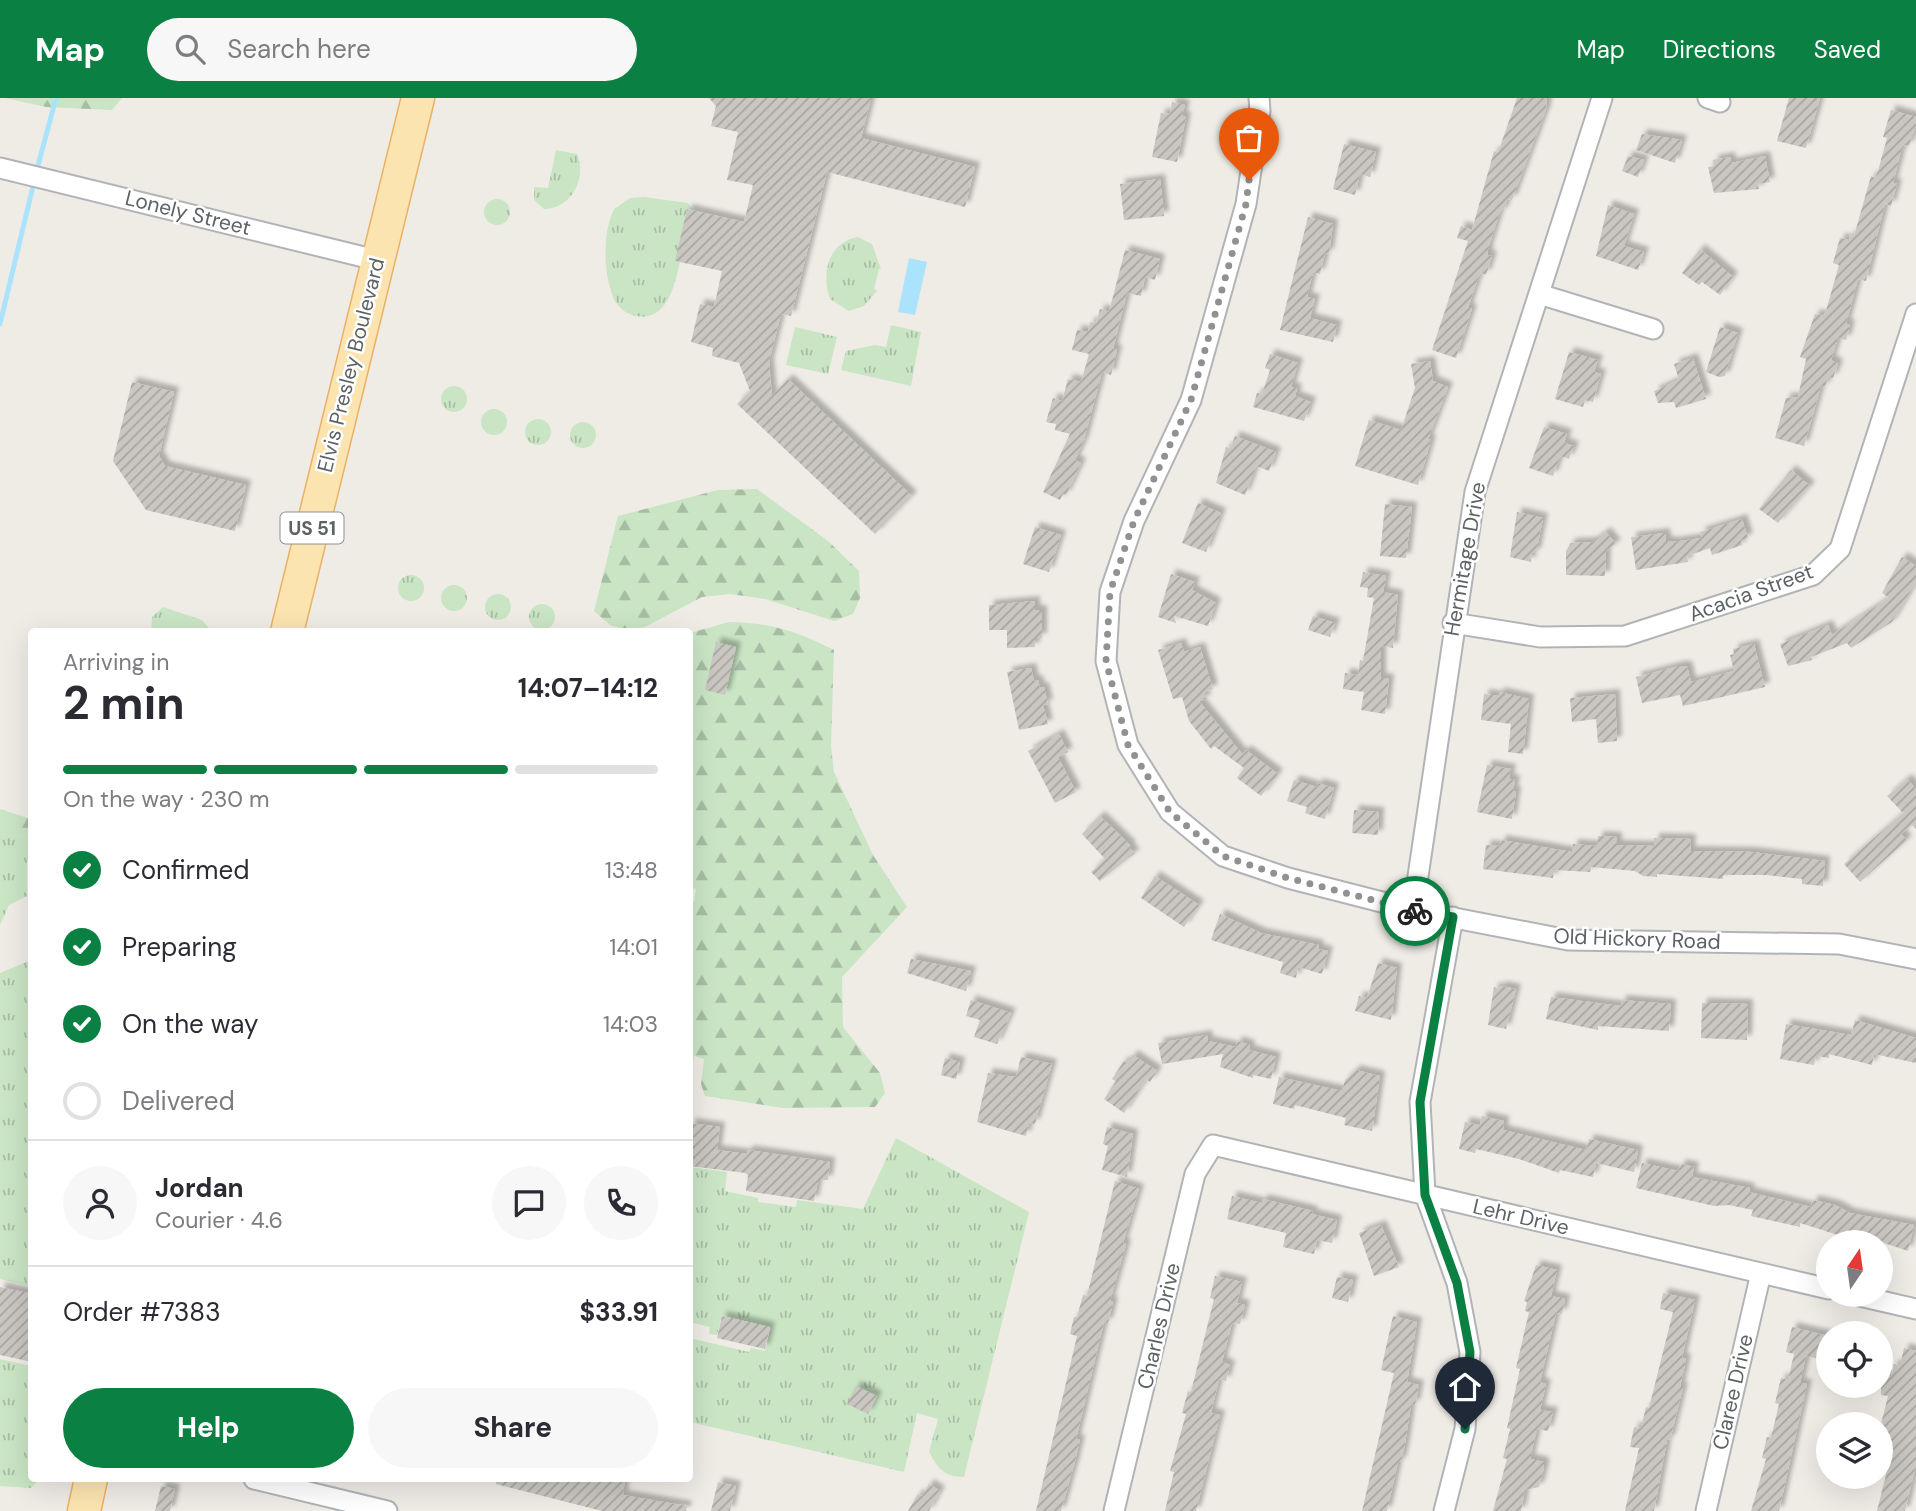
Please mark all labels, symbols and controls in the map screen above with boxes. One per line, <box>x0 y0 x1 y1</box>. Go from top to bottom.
search box <box>147 18 637 81</box>
text: Map <box>35 28 105 71</box>
icon: search <box>171 30 209 68</box>
text: Search here <box>227 32 371 66</box>
text: Map <box>1577 34 1625 65</box>
text: Directions <box>1663 34 1776 65</box>
text: Saved <box>1814 34 1881 65</box>
pin <box>1219 108 1279 180</box>
icon: bag <box>1230 119 1268 157</box>
street label: Lonely Street <box>122 184 254 242</box>
street label: Elvis Presley Boulevard <box>311 255 391 475</box>
street label: Hermitage Drive <box>1438 480 1492 638</box>
road number: US 51 <box>280 512 344 544</box>
street label: Acacia Street <box>1685 558 1817 628</box>
text: Arriving in <box>63 647 169 677</box>
text: 14:07–14:12 <box>518 671 658 705</box>
text: 2 min <box>63 673 185 733</box>
text: On the way · 230 m <box>63 784 270 814</box>
icon: check <box>63 851 101 889</box>
text: Confirmed <box>122 853 249 887</box>
text: 13:48 <box>605 855 658 885</box>
courier <box>1380 876 1450 946</box>
icon: bike <box>1396 892 1434 930</box>
street label: Old Hickory Road <box>1553 922 1721 956</box>
icon: check <box>63 928 101 966</box>
text: Preparing <box>122 930 237 964</box>
text: 14:01 <box>609 932 658 962</box>
icon: check <box>63 1005 101 1043</box>
text: On the way <box>122 1007 258 1041</box>
text: 14:03 <box>603 1009 658 1039</box>
text: Delivered <box>122 1084 235 1118</box>
button: person <box>63 1166 137 1240</box>
button: chat <box>492 1166 566 1240</box>
button: phone <box>584 1166 658 1240</box>
text: Jordan <box>155 1171 244 1205</box>
street label: Lehr Drive <box>1470 1192 1572 1242</box>
text: Courier · 4.6 <box>155 1205 283 1235</box>
north arrow <box>1816 1230 1894 1307</box>
map controls <box>1816 1230 1893 1489</box>
street label: Charles Drive <box>1131 1260 1187 1392</box>
text: Order #7383 <box>63 1295 221 1329</box>
text: $33.91 <box>579 1295 658 1329</box>
button: locate <box>1816 1321 1893 1398</box>
street label: Claree Drive <box>1706 1331 1760 1453</box>
pin <box>1435 1357 1495 1429</box>
icon: home <box>1446 1368 1484 1406</box>
button: Help <box>63 1388 354 1468</box>
button: Share <box>368 1388 658 1468</box>
button: layers <box>1816 1412 1893 1489</box>

